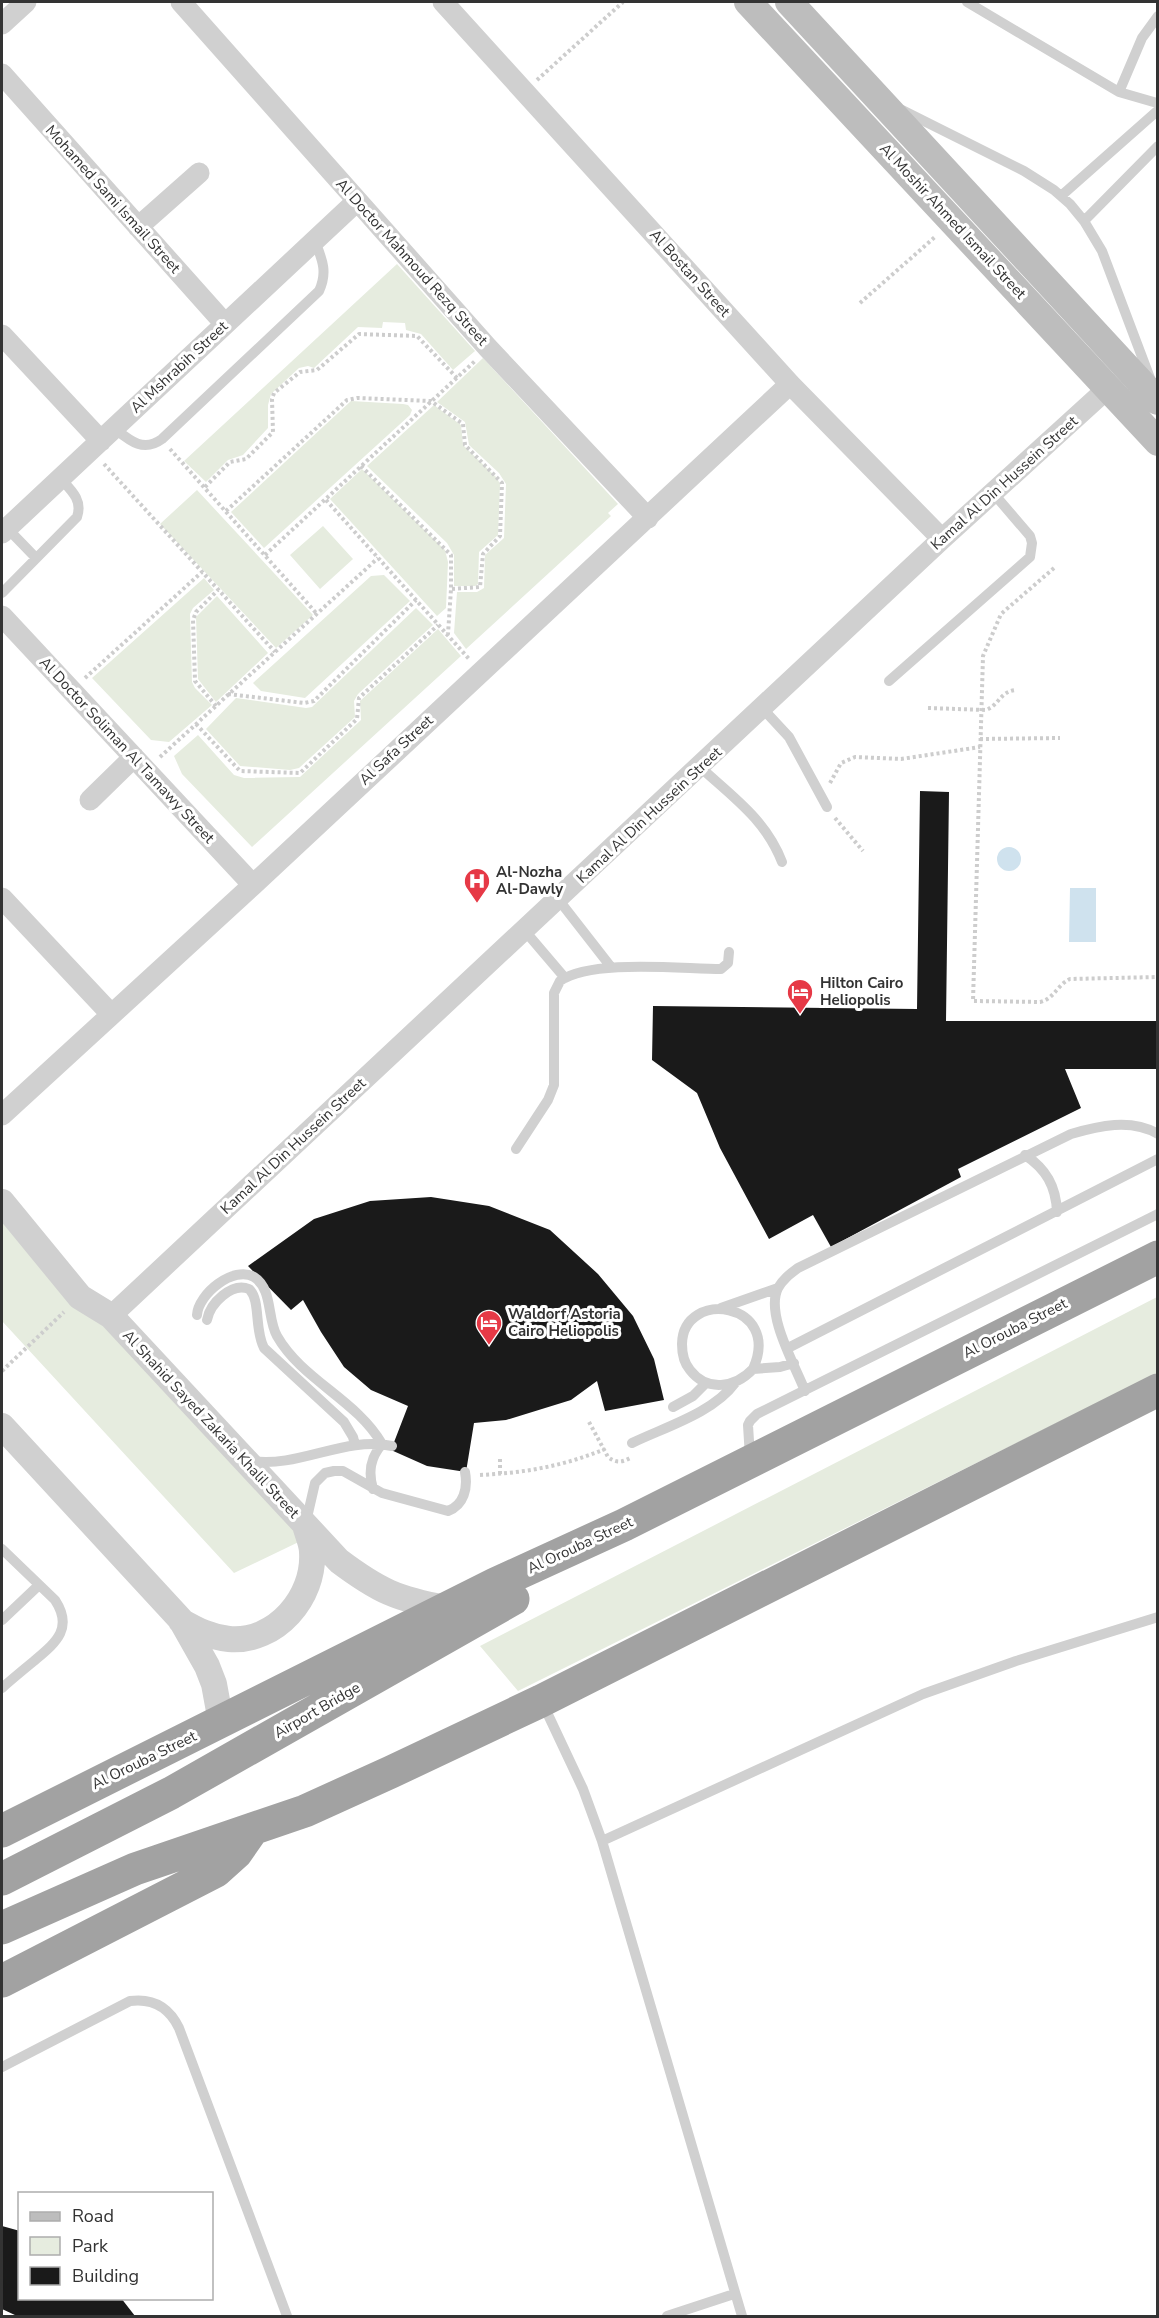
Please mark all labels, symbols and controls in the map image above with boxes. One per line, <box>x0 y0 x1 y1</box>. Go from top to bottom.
street label: Mohamed Sami Ismail Street <box>41 121 185 278</box>
street label: Al Moshir Ahmed Ismail Street <box>875 139 1031 304</box>
street label: Al Doctor Mahmoud Rezq Street <box>332 174 493 350</box>
street label: Al Bostan Street <box>645 225 735 322</box>
street label: Al Mshrabih Street <box>126 316 233 417</box>
street label: Kamal Al Din Hussein Street <box>926 411 1082 555</box>
street label: Al Doctor Soliman Al Tamawy Street <box>35 652 219 848</box>
street label: Al Safa Street <box>355 710 438 789</box>
street label: Kamal Al Din Hussein Street <box>572 742 726 888</box>
place label: Al-Nozha Al-Dawly <box>496 862 563 899</box>
hospital icon: Al-Nozha Al-Dawly <box>462 866 492 904</box>
place label: Hilton Cairo Heliopolis <box>820 973 904 1010</box>
hotel icon: Hilton Cairo Heliopolis <box>785 977 815 1015</box>
street label: Kamal Al Din Hussein Street <box>216 1073 370 1219</box>
street label: Al Orouba Street <box>960 1293 1071 1363</box>
place label: Waldorf Astoria Cairo Heliopolis <box>508 1304 621 1341</box>
hotel icon: Waldorf Astoria Cairo Heliopolis <box>474 1308 504 1346</box>
street label: Al Shahid Sayed Zakaria Khalil Street <box>118 1326 304 1523</box>
street label: Al Orouba Street <box>524 1511 637 1578</box>
street label: Airport Bridge <box>270 1677 364 1743</box>
street label: Al Orouba Street <box>88 1726 200 1794</box>
legend <box>18 2192 213 2300</box>
text: Road <box>72 2204 114 2228</box>
text: Park <box>72 2234 109 2258</box>
text: Building <box>72 2264 139 2288</box>

